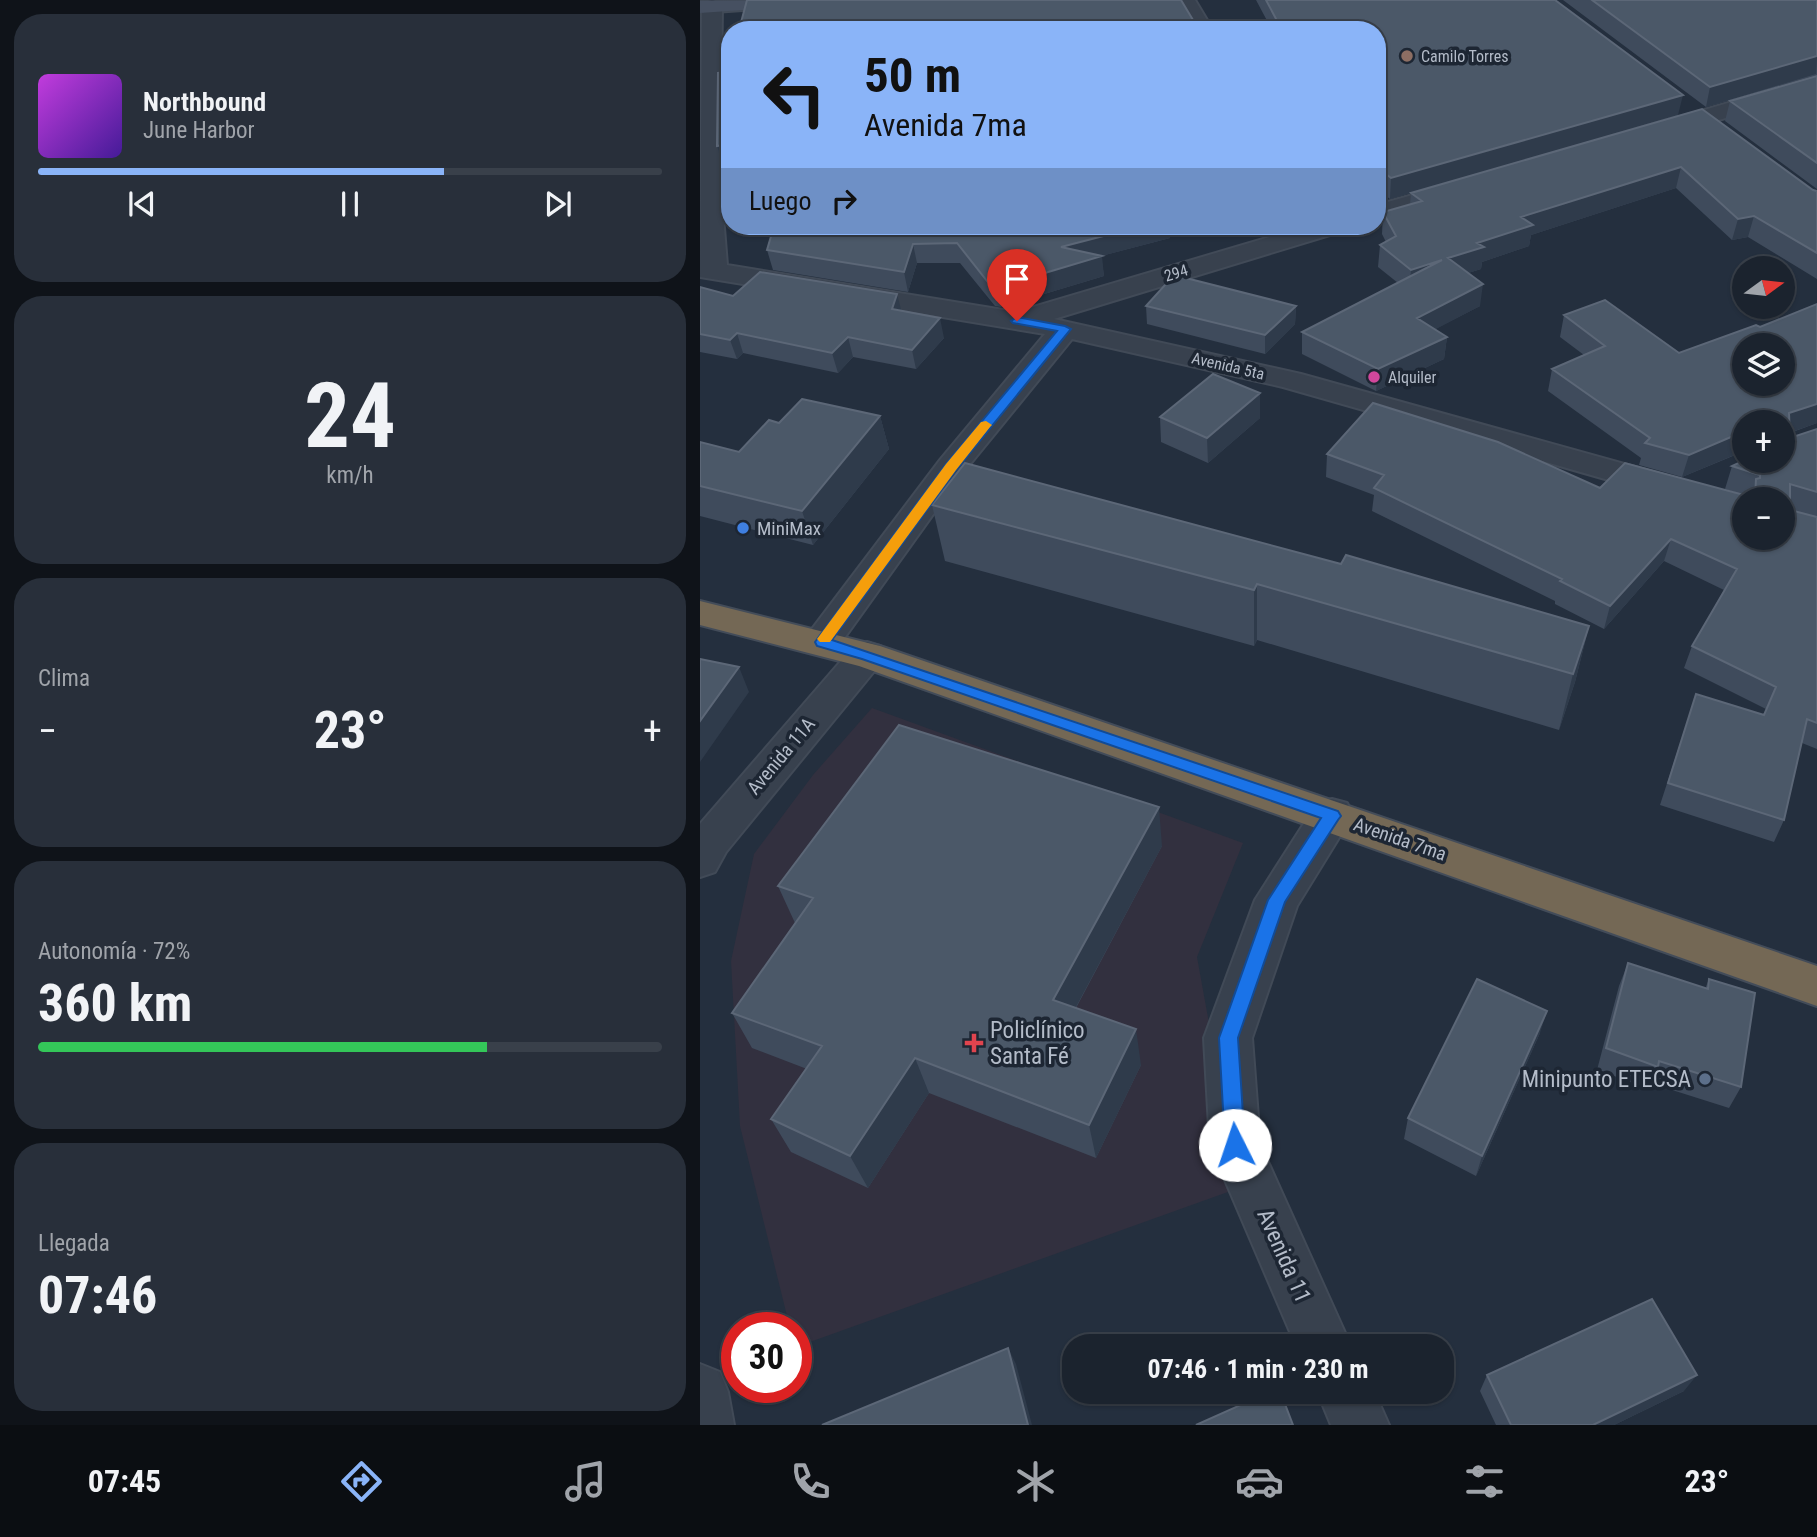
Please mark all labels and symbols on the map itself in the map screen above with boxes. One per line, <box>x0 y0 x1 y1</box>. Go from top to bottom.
place label: Camilo Torres <box>1421 47 1509 66</box>
marker: Camilo Torres <box>1399 48 1415 64</box>
pin <box>987 249 1047 321</box>
north arrow <box>1732 256 1796 318</box>
street label: 294 <box>1162 260 1190 286</box>
street label: Avenida 5ta <box>1190 348 1266 384</box>
place label: Alquiler <box>1388 368 1436 387</box>
marker: Alquiler <box>1366 369 1382 385</box>
place label: MiniMax <box>757 517 821 540</box>
marker: MiniMax <box>735 520 751 536</box>
street label: Avenida 11A <box>742 713 820 799</box>
street label: Avenida 7ma <box>1351 812 1449 866</box>
place label: Policlínico Santa Fé <box>990 1017 1085 1070</box>
marker: Policlínico Santa Fé <box>964 1033 984 1053</box>
place label: Minipunto ETECSA <box>1522 1066 1691 1093</box>
marker: Minipunto ETECSA <box>1697 1071 1713 1087</box>
position arrow <box>1198 1108 1272 1182</box>
street label: Avenida 11 <box>1251 1205 1317 1307</box>
speed limit sign: 30 <box>721 1312 812 1403</box>

